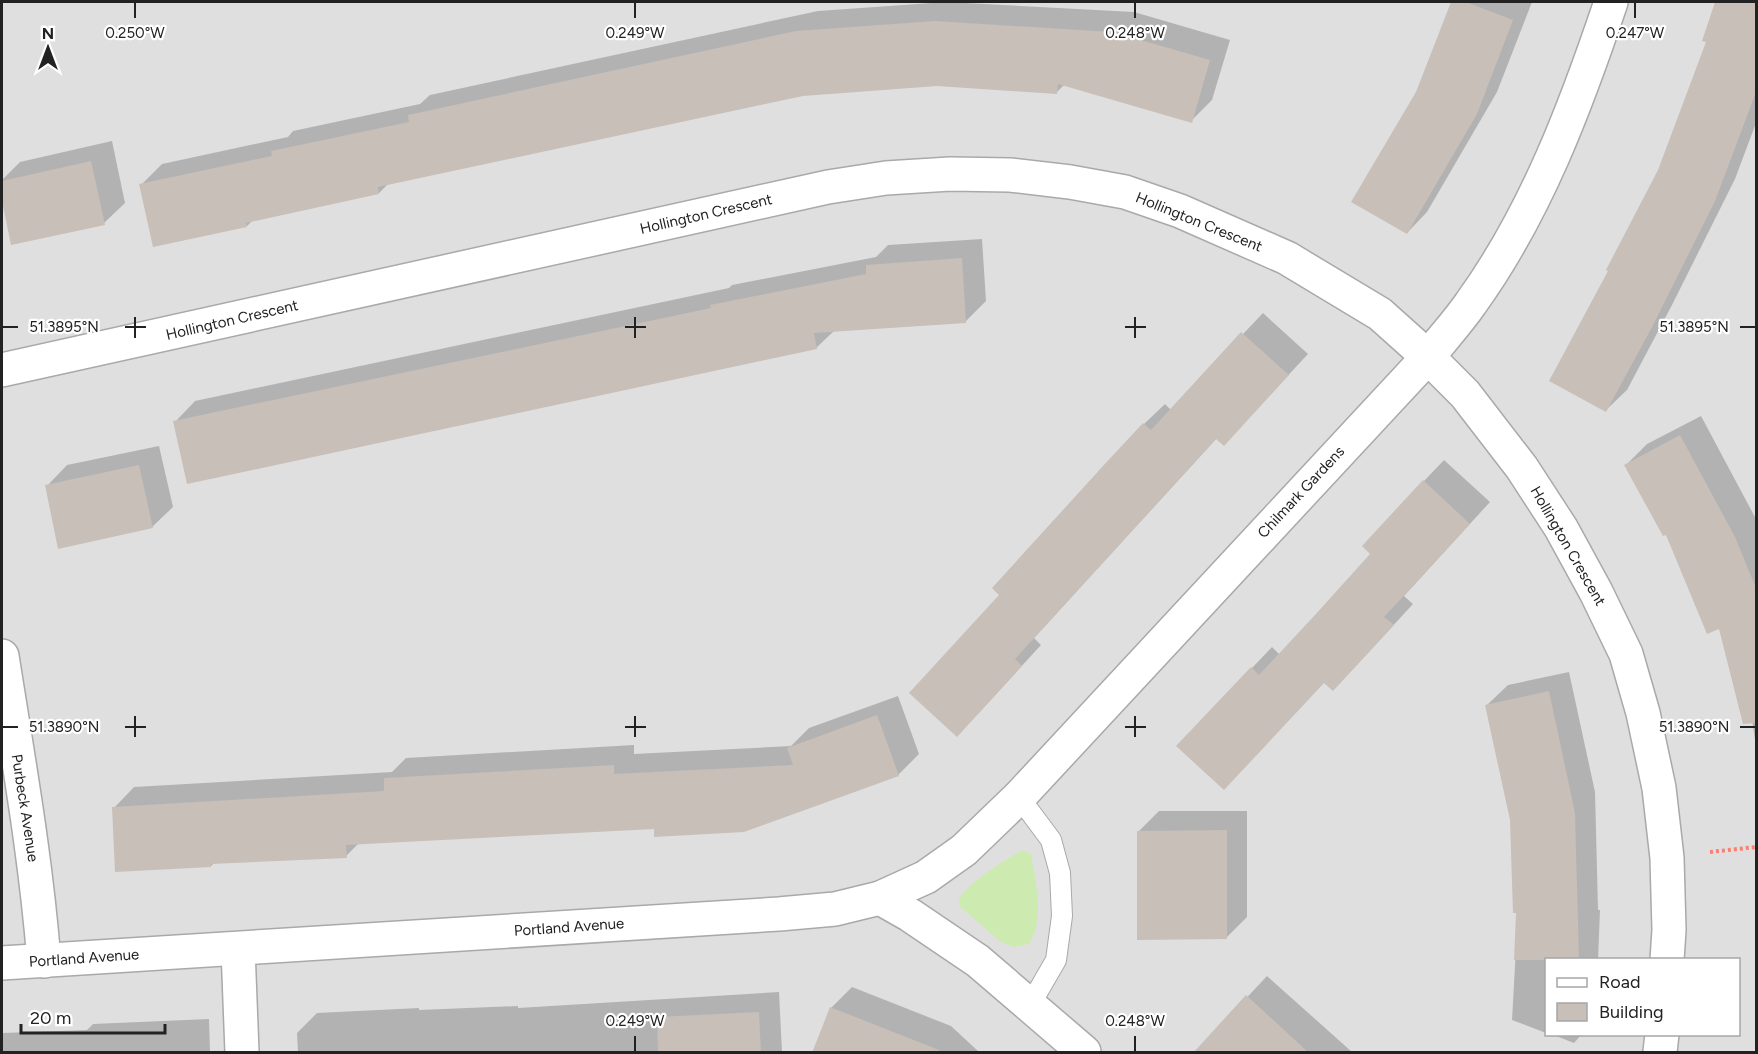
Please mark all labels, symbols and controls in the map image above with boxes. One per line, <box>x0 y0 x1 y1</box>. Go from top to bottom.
north arrow <box>18 18 78 78</box>
text: N <box>42 24 54 43</box>
text: 0.250°W <box>105 24 165 42</box>
text: 0.249°W <box>606 24 665 42</box>
text: 0.248°W <box>1105 24 1165 42</box>
text: 0.247°W <box>1606 24 1665 42</box>
street label: Hollington Crescent <box>1133 188 1265 256</box>
street label: Hollington Crescent <box>638 190 774 238</box>
street label: Hollington Crescent <box>164 296 300 344</box>
text: 51.3895°N <box>29 318 99 336</box>
text: 51.3895°N <box>1659 318 1729 336</box>
street label: Chilmark Gardens <box>1254 442 1348 542</box>
street label: Hollington Crescent <box>1526 483 1610 609</box>
text: 51.3890°N <box>29 718 99 736</box>
text: 51.3890°N <box>1659 718 1729 736</box>
street label: Purbeck Avenue <box>8 753 42 863</box>
street label: Portland Avenue <box>513 914 625 940</box>
street label: Portland Avenue <box>28 945 140 971</box>
legend <box>1545 958 1740 1036</box>
text: Road <box>1599 971 1640 993</box>
scale bar <box>21 997 165 1035</box>
text: Building <box>1599 1001 1664 1023</box>
text: 20 m <box>30 1007 71 1029</box>
text: 0.249°W <box>606 1012 665 1030</box>
text: 0.248°W <box>1105 1012 1165 1030</box>

